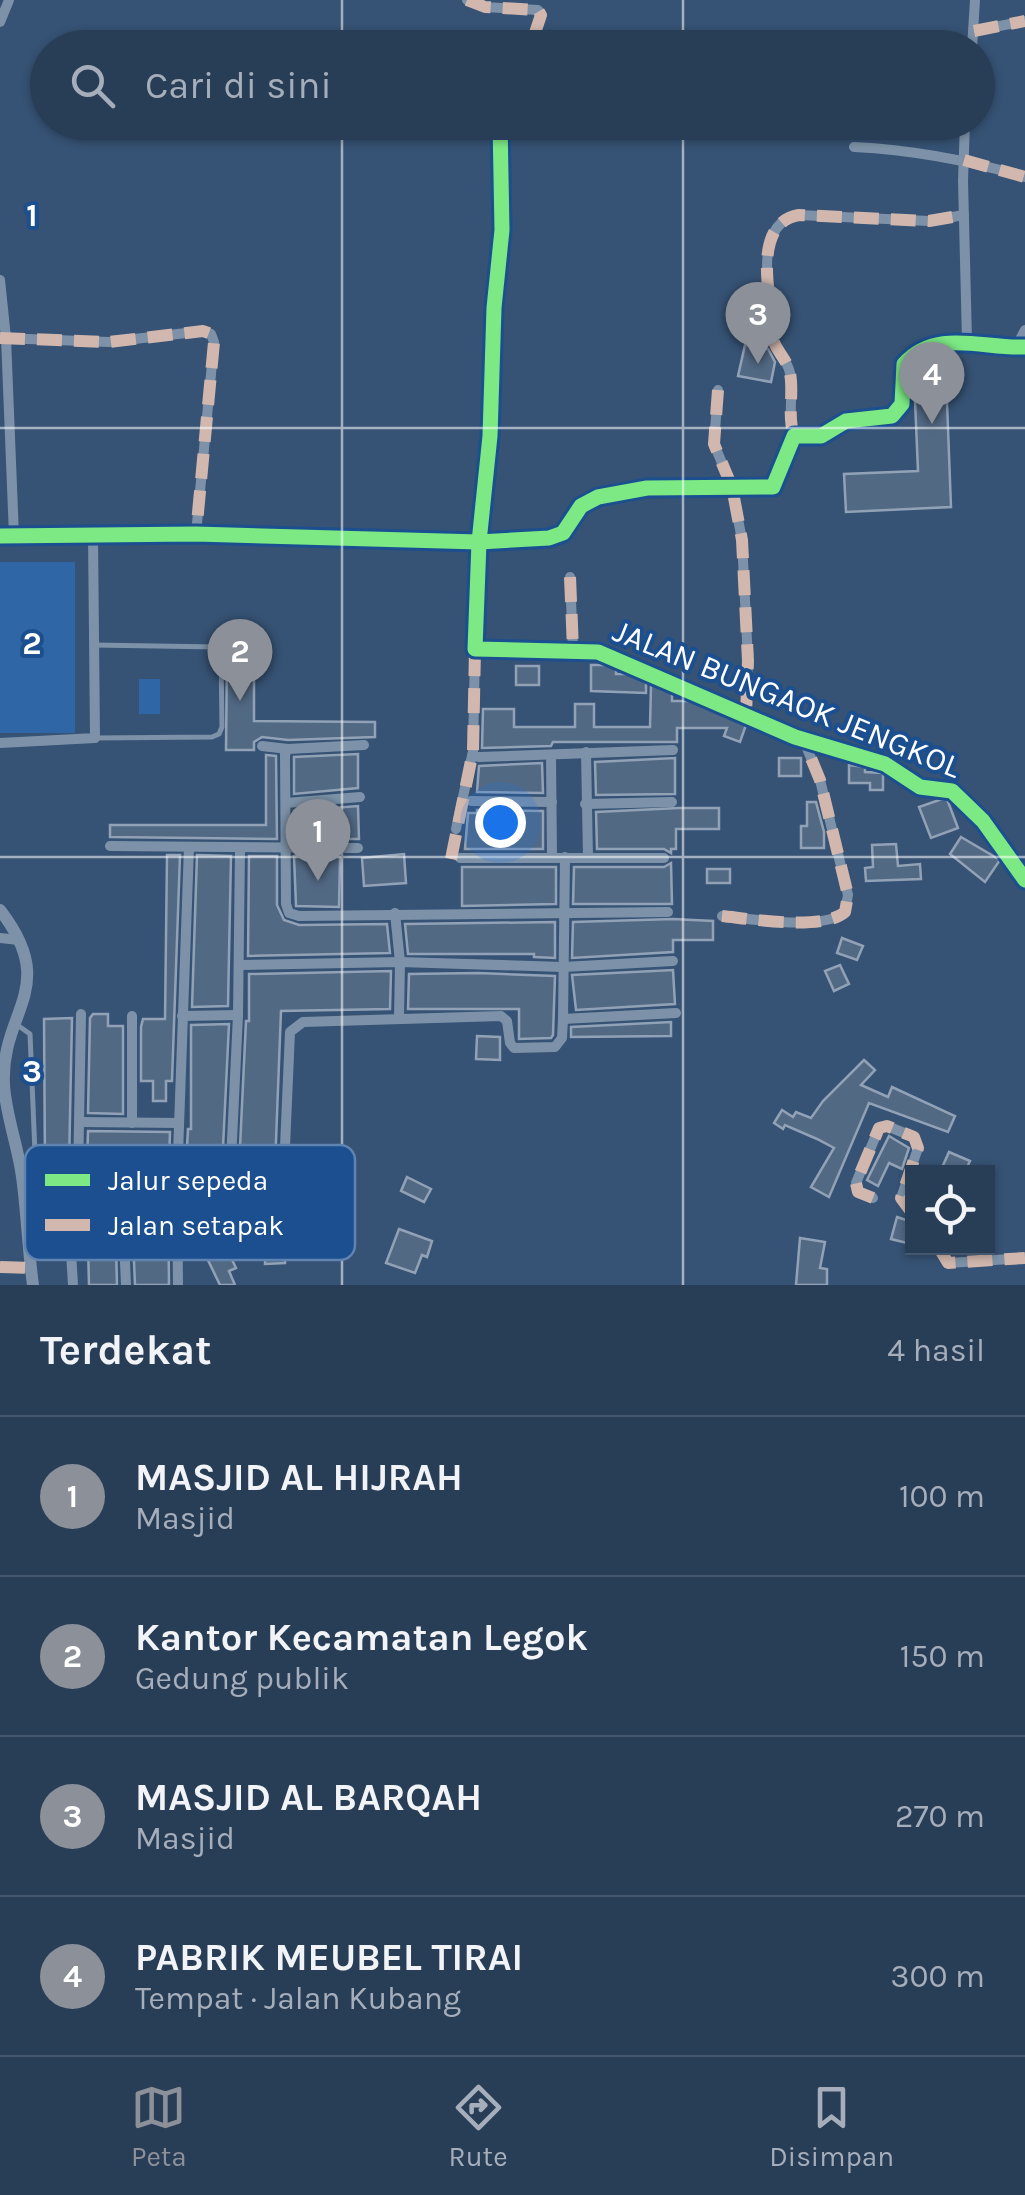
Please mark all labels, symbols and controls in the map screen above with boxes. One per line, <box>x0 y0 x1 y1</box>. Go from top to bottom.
search box <box>30 30 995 140</box>
icon: search <box>65 58 120 113</box>
text: Cari di sini <box>145 63 332 108</box>
text: 1 <box>26 197 38 234</box>
pin: 3 <box>726 282 790 364</box>
pin: 4 <box>900 342 964 424</box>
street label: JALAN BUNGAOK JENGKOL <box>608 612 966 786</box>
pin: 2 <box>208 618 272 701</box>
text: 2 <box>22 625 42 662</box>
your location <box>475 797 526 848</box>
pin: 1 <box>286 798 350 881</box>
text: 3 <box>22 1053 42 1090</box>
legend <box>25 1145 355 1260</box>
text: Jalur sepeda <box>108 1164 268 1197</box>
map controls <box>905 1165 995 1255</box>
button: locate <box>905 1165 995 1255</box>
text: Jalan setapak <box>108 1209 284 1242</box>
text: Terdekat <box>40 1325 212 1375</box>
text: 4 hasil <box>887 1332 985 1369</box>
text: MASJID AL HIJRAH <box>135 1455 463 1500</box>
text: 1 <box>67 1478 78 1515</box>
text: 100 m <box>899 1478 985 1515</box>
text: Masjid <box>135 1500 235 1537</box>
text: Kantor Kecamatan Legok <box>135 1615 588 1660</box>
text: 2 <box>63 1638 82 1675</box>
text: 150 m <box>900 1638 985 1675</box>
text: Gedung publik <box>135 1660 349 1697</box>
text: MASJID AL BARQAH <box>135 1775 482 1820</box>
text: 3 <box>63 1798 82 1835</box>
text: 270 m <box>895 1798 985 1835</box>
text: Masjid <box>135 1820 235 1857</box>
text: PABRIK MEUBEL TIRAI <box>135 1935 523 1980</box>
text: 4 <box>63 1958 82 1995</box>
text: 300 m <box>891 1958 985 1995</box>
text: Tempat · Jalan Kubang <box>135 1980 461 2017</box>
tab: Peta <box>131 2080 187 2173</box>
tab: Rute <box>449 2080 508 2173</box>
tab: Disimpan <box>769 2080 894 2173</box>

